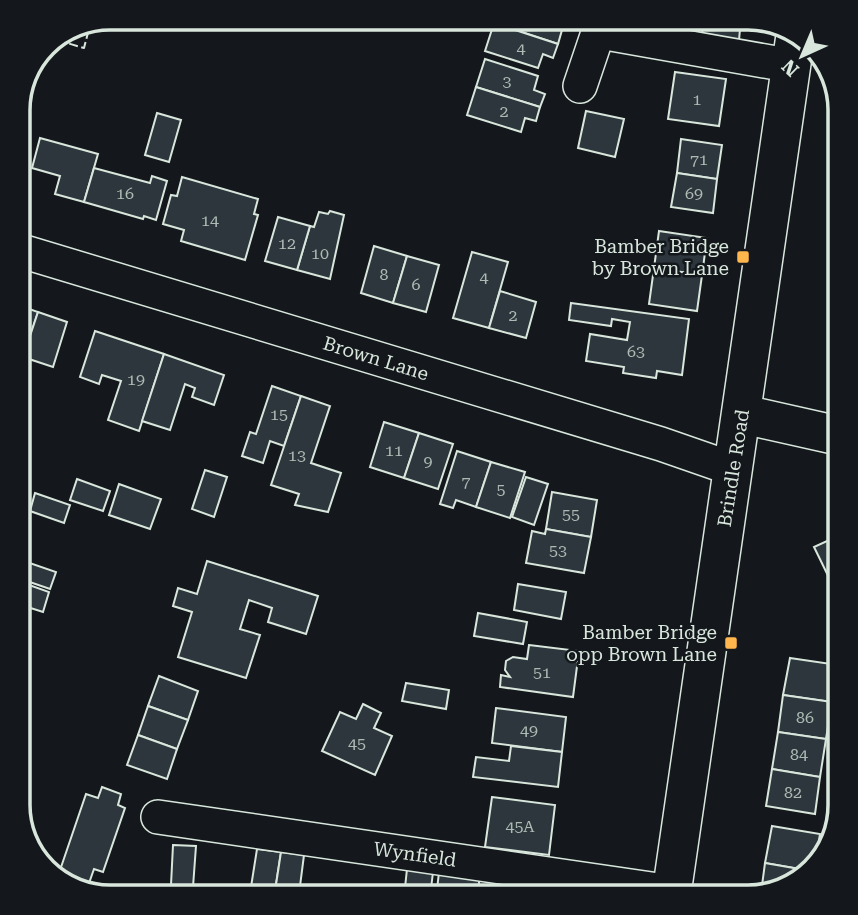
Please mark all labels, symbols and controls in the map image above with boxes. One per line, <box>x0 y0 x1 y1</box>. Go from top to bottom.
north arrow <box>767 21 837 91</box>
house number: 4 <box>517 39 526 58</box>
text: N <box>777 54 804 81</box>
house number: 3 <box>503 72 512 91</box>
house number: 1 <box>693 90 702 109</box>
house number: 2 <box>500 102 509 121</box>
house number: 71 <box>690 150 708 169</box>
house number: 16 <box>116 184 134 203</box>
house number: 69 <box>685 184 703 203</box>
house number: 14 <box>201 211 219 230</box>
house number: 12 <box>278 234 296 253</box>
place label: Bamber Bridge by Brown Lane <box>592 235 729 280</box>
house number: 10 <box>311 244 329 263</box>
marker: Bamber Bridge by Brown Lane <box>735 249 751 265</box>
house number: 8 <box>380 265 389 284</box>
house number: 4 <box>480 268 489 287</box>
house number: 6 <box>412 275 421 294</box>
house number: 2 <box>509 306 518 325</box>
street label: Brown Lane <box>320 331 431 385</box>
house number: 63 <box>627 342 645 361</box>
house number: 19 <box>127 370 145 389</box>
house number: 15 <box>270 405 288 424</box>
street label: Brindle Road <box>713 408 754 529</box>
house number: 11 <box>385 441 403 460</box>
house number: 13 <box>288 446 306 465</box>
house number: 9 <box>424 452 433 471</box>
house number: 7 <box>462 472 471 491</box>
house number: 5 <box>497 480 506 499</box>
house number: 55 <box>562 505 580 524</box>
house number: 53 <box>549 541 567 560</box>
place label: Bamber Bridge opp Brown Lane <box>566 621 717 666</box>
marker: Bamber Bridge opp Brown Lane <box>723 635 739 651</box>
house number: 51 <box>533 663 551 682</box>
house number: 86 <box>796 708 814 727</box>
house number: 49 <box>520 721 538 740</box>
house number: 45 <box>348 734 366 753</box>
house number: 84 <box>790 745 808 764</box>
house number: 82 <box>784 783 802 802</box>
house number: 45A <box>505 817 535 836</box>
street label: Wynfield <box>372 837 458 872</box>

